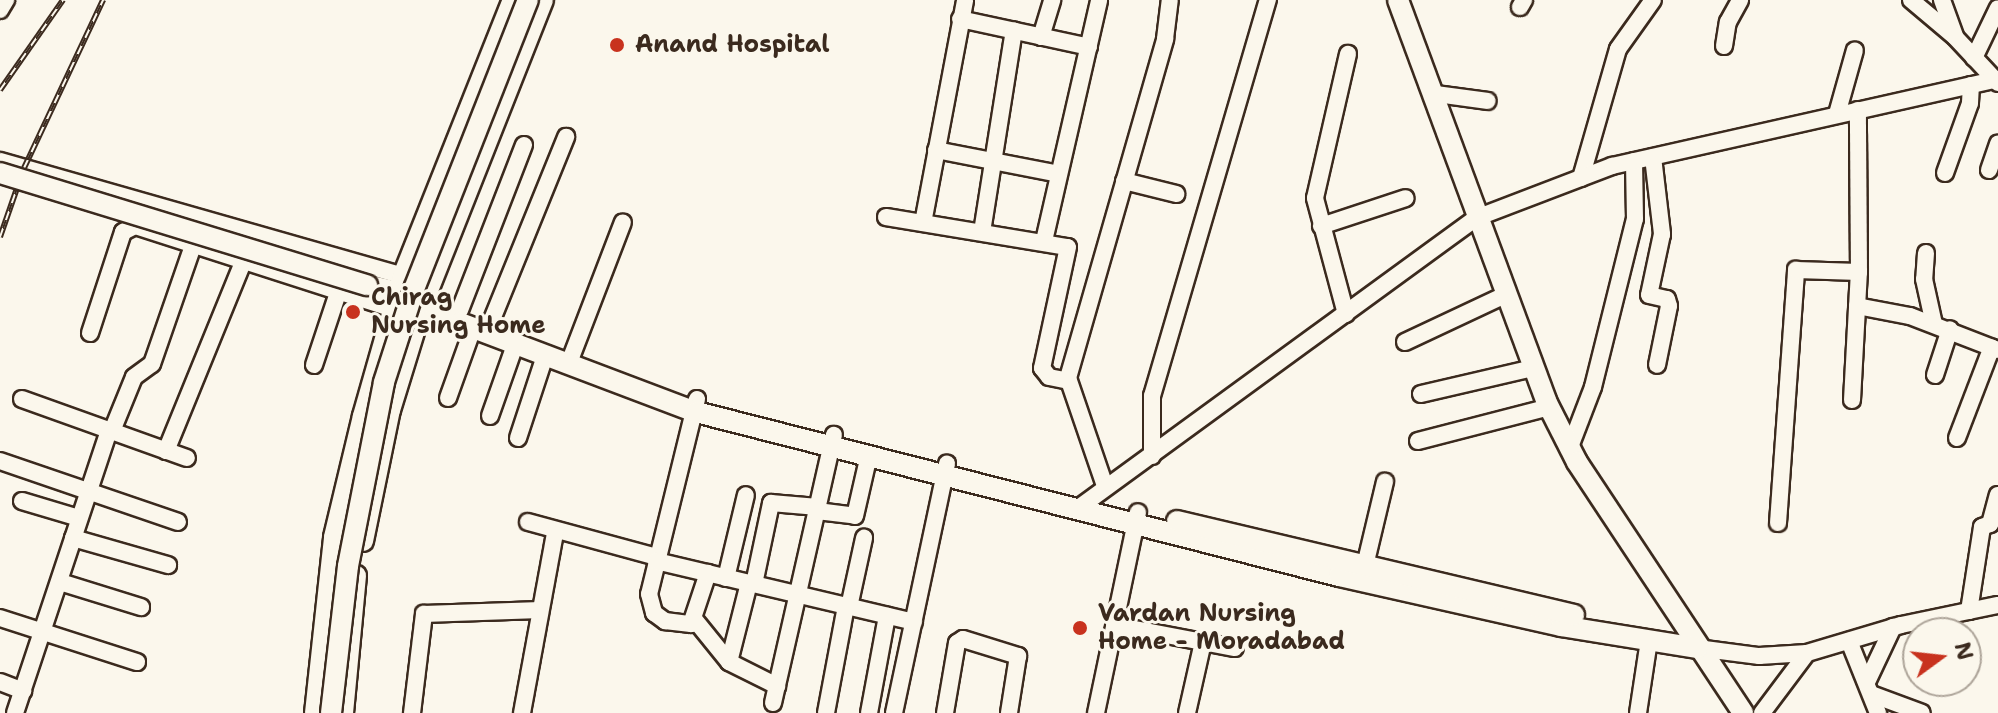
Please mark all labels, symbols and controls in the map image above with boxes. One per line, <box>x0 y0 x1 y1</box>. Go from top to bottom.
place label: Anand Hospital <box>635 31 830 59</box>
marker: Anand Hospital <box>606 34 628 56</box>
place label: Chirag Nursing Home <box>371 284 546 340</box>
marker: Chirag Nursing Home <box>342 301 364 323</box>
place label: Vardan Nursing Home - Moradabad <box>1098 600 1345 656</box>
marker: Vardan Nursing Home - Moradabad <box>1069 617 1091 639</box>
north arrow <box>1902 617 1982 697</box>
text: N <box>1947 639 1980 663</box>

